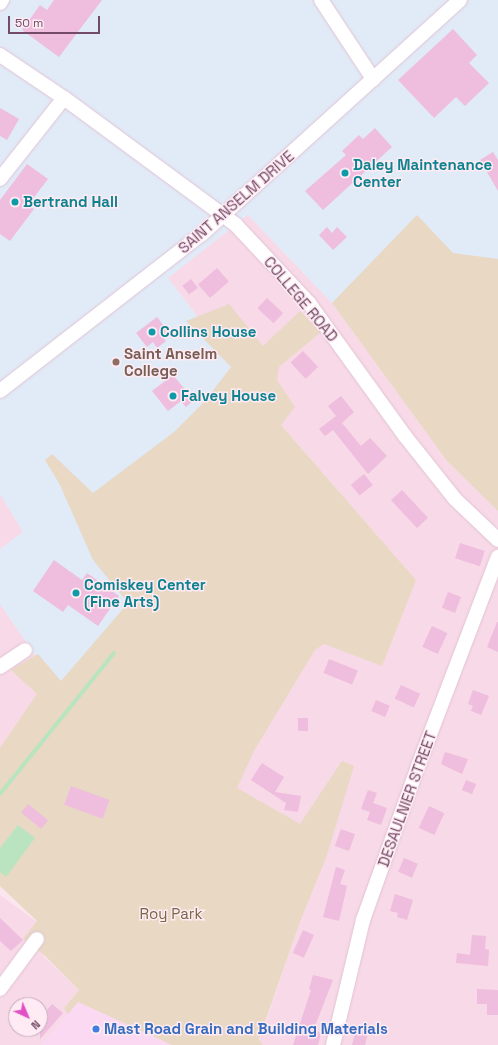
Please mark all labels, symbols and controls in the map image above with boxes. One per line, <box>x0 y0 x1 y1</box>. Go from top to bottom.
scale bar <box>10 8 102 34</box>
text: 50 m <box>15 15 43 31</box>
street label: SAINT ANSELM DRIVE <box>174 147 298 257</box>
place label: Daley Maintenance Center <box>353 155 492 190</box>
marker: Daley Maintenance Center <box>340 168 350 178</box>
place label: Bertrand Hall <box>23 193 118 211</box>
marker: Bertrand Hall <box>10 197 20 207</box>
street label: COLLEGE ROAD <box>260 253 342 345</box>
place label: Collins House <box>160 323 256 341</box>
marker: Collins House <box>147 327 157 337</box>
place label: Saint Anselm College <box>124 344 217 379</box>
marker: Saint Anselm College <box>111 357 121 367</box>
place label: Falvey House <box>181 387 276 405</box>
marker: Falvey House <box>168 391 178 401</box>
place label: Comiskey Center (Fine Arts) <box>84 575 206 610</box>
marker: Comiskey Center (Fine Arts) <box>71 588 81 598</box>
street label: DESAULNIER STREET <box>374 729 440 869</box>
park label: Roy Park <box>140 905 202 923</box>
north arrow <box>8 997 48 1037</box>
text: N <box>28 1017 43 1033</box>
place label: Mast Road Grain and Building Materials <box>104 1020 388 1038</box>
marker: Mast Road Grain and Building Materials <box>91 1024 101 1034</box>

